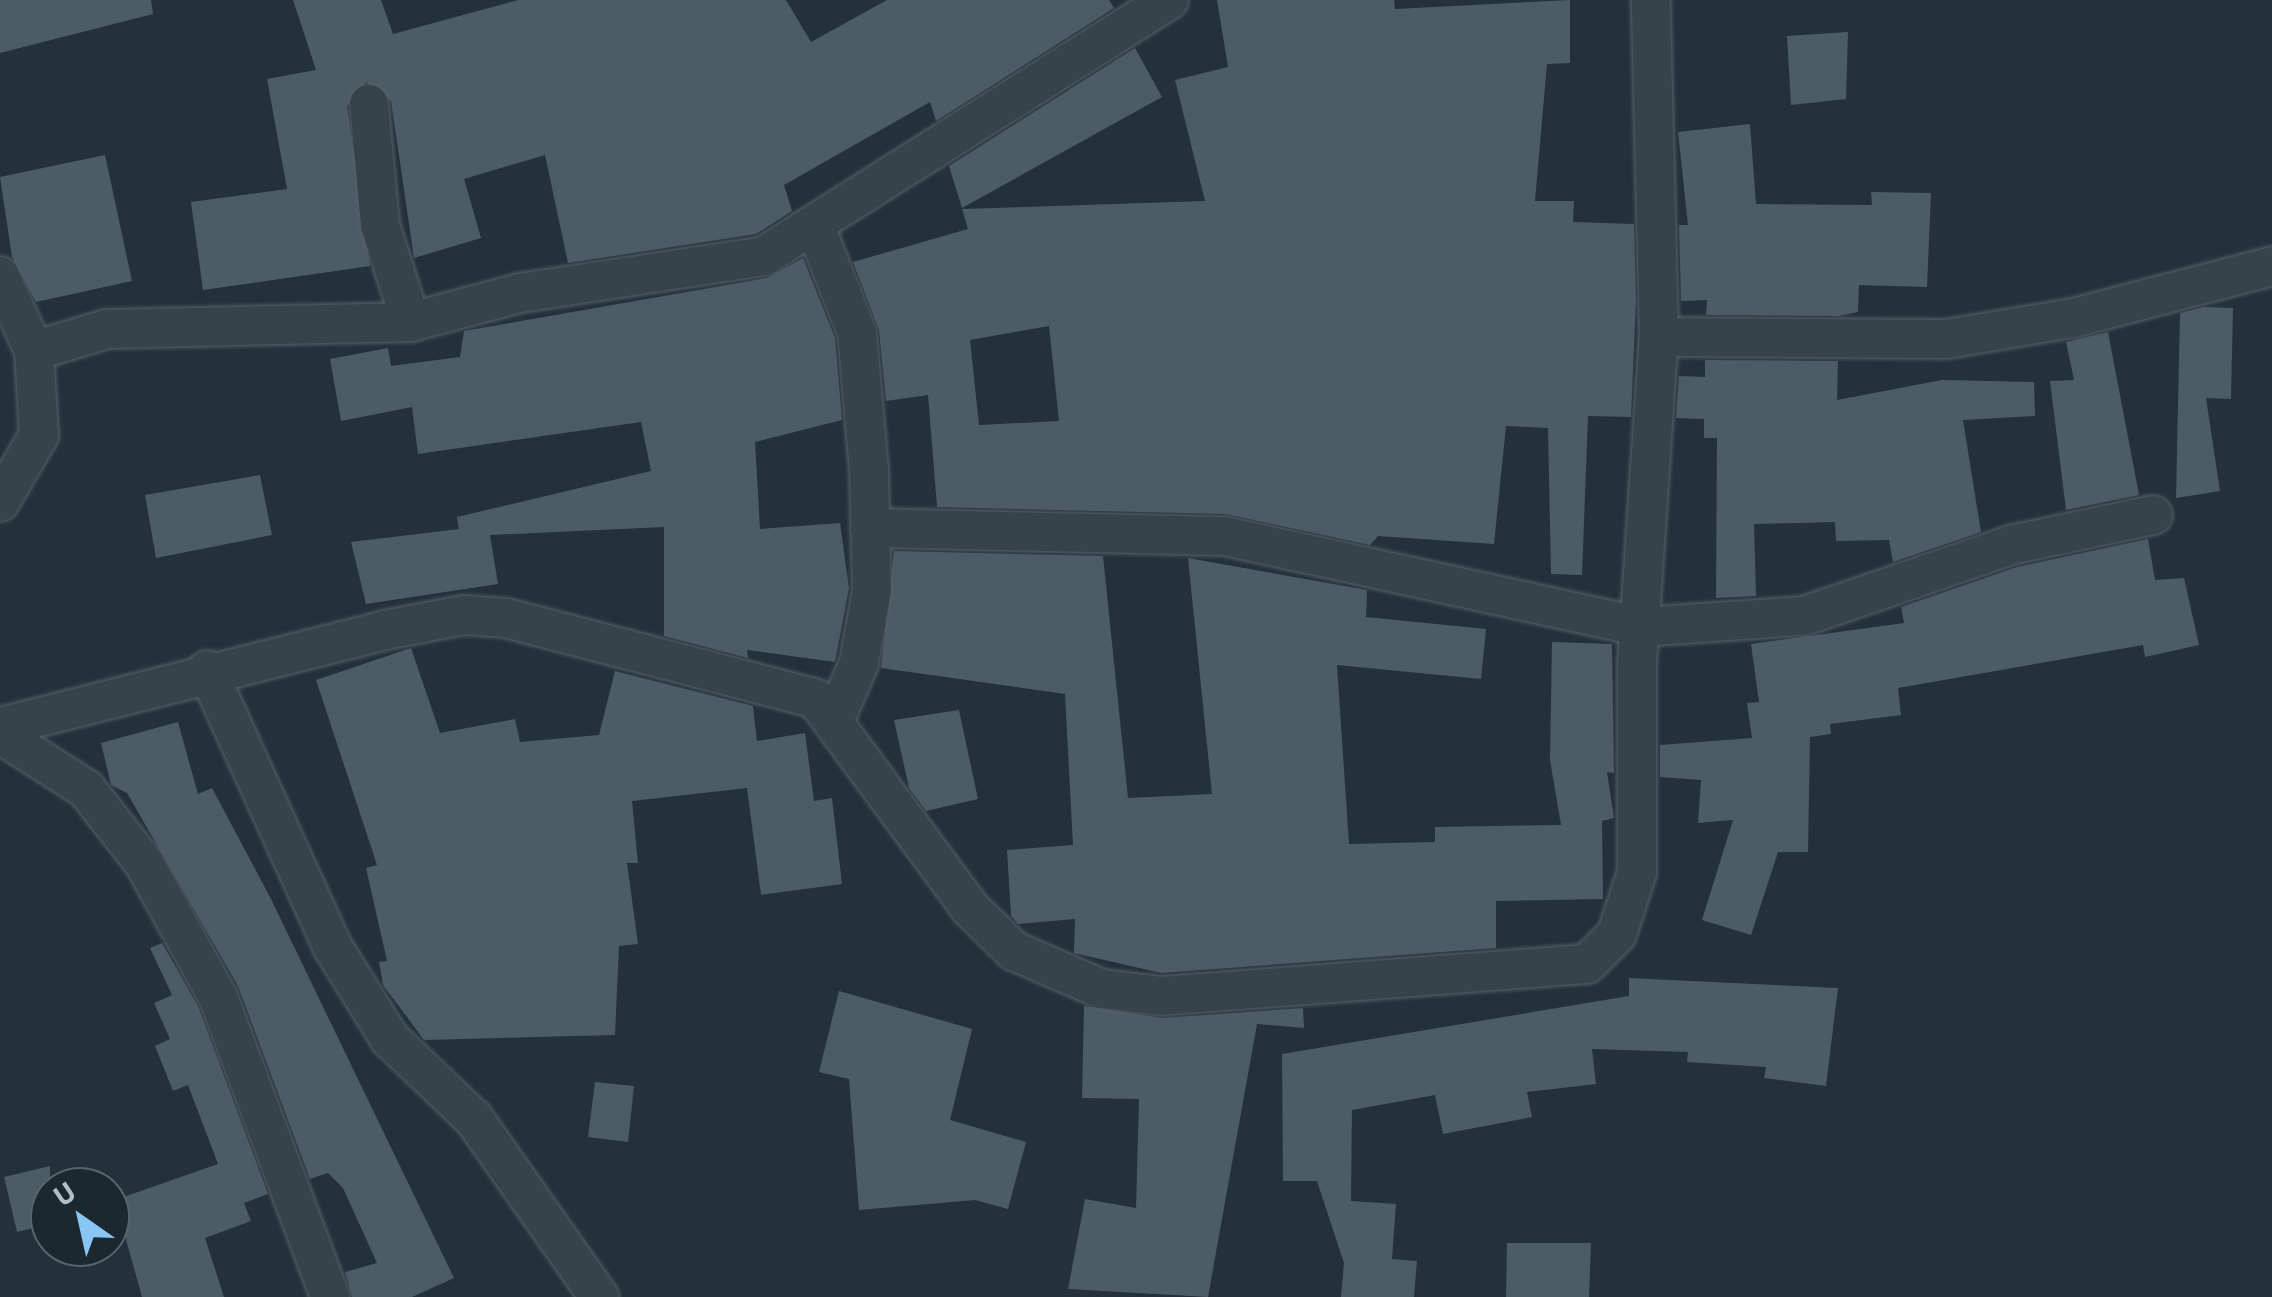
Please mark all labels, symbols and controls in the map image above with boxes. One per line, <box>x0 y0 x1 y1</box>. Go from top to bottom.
north arrow <box>30 1167 130 1267</box>
text: U <box>46 1173 82 1214</box>

